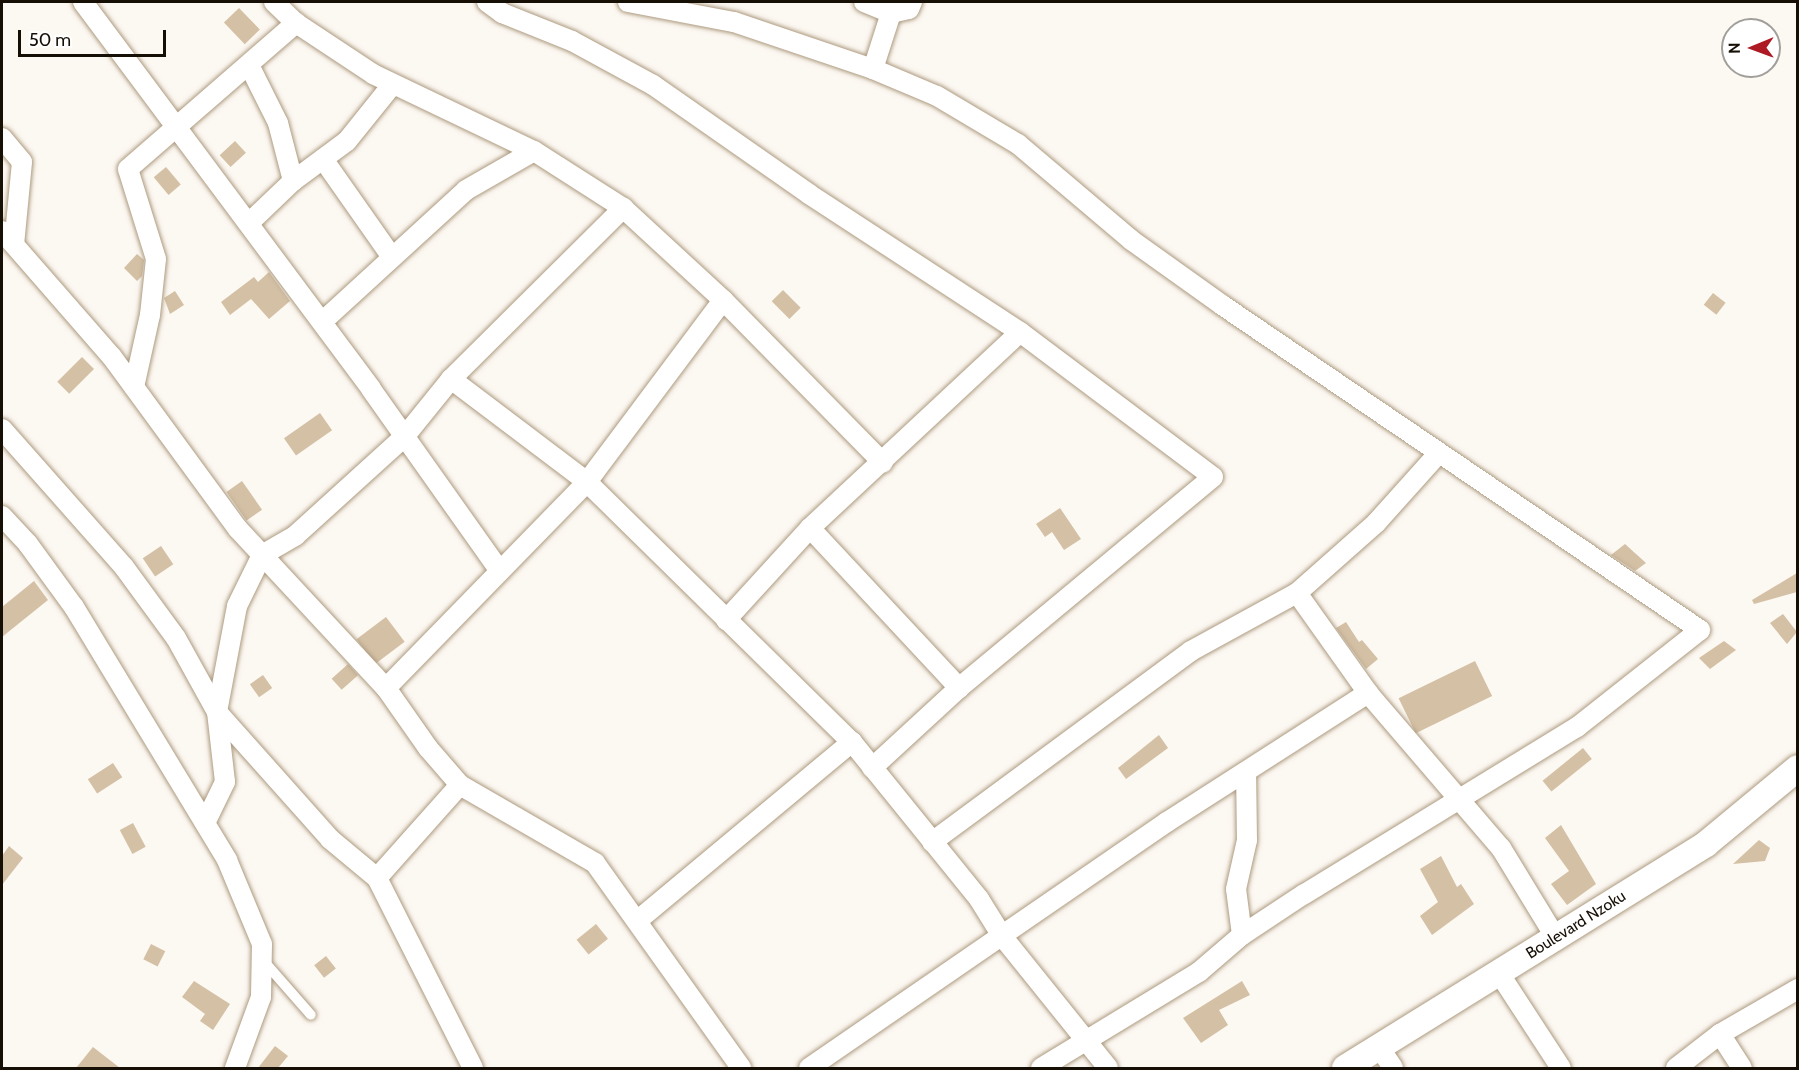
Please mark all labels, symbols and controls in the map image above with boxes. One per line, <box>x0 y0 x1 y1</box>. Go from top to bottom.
scale bar <box>21 18 170 56</box>
north arrow <box>1721 18 1781 78</box>
text: 50 m <box>29 29 71 51</box>
text: N <box>1725 42 1744 54</box>
street label: Boulevard Nzoku <box>1523 887 1629 963</box>

